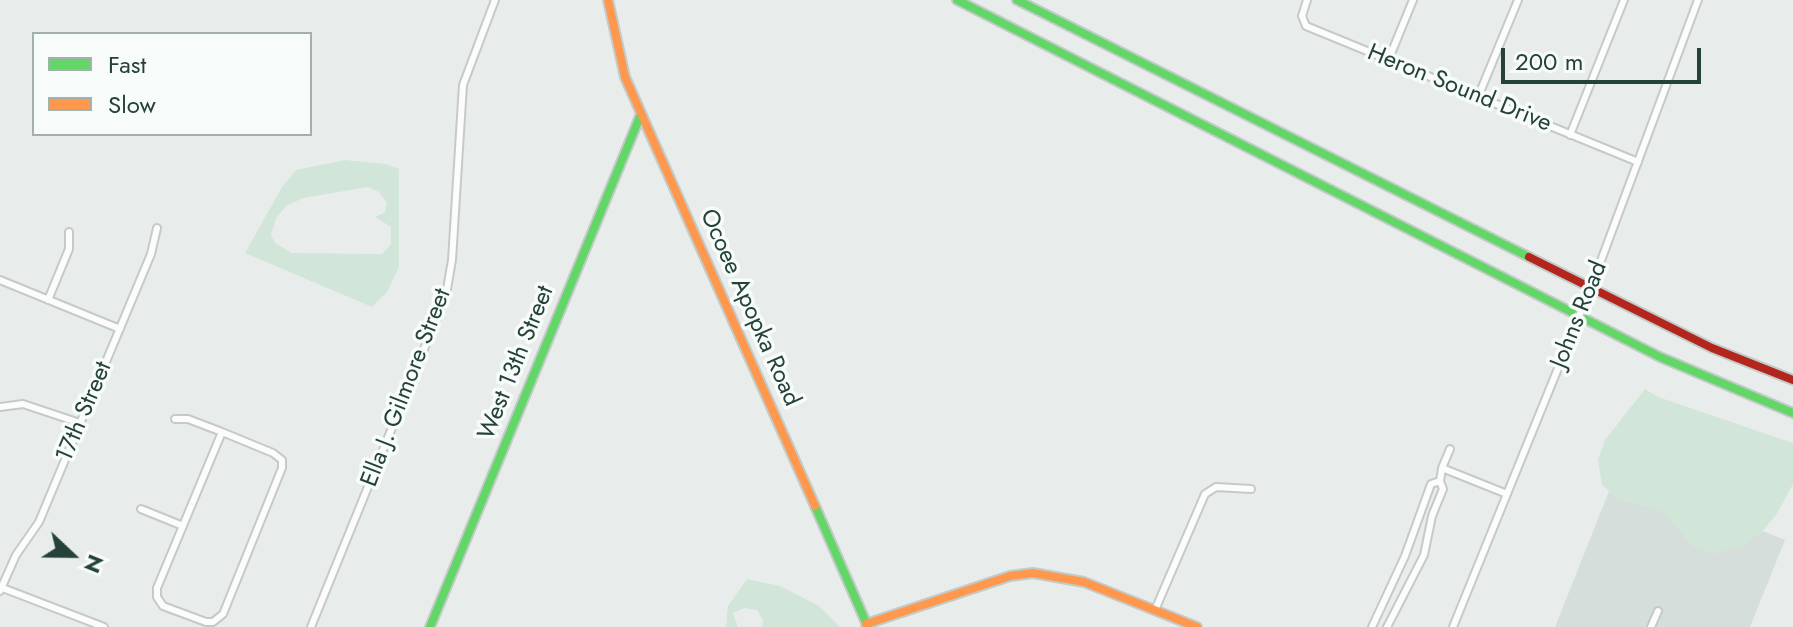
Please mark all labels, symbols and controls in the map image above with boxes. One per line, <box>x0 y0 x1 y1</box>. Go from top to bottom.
legend <box>32 32 312 136</box>
scale bar <box>1505 32 1705 82</box>
street label: Heron Sound Drive <box>1363 39 1555 139</box>
text: 200 m <box>1515 44 1583 79</box>
text: Fast <box>108 47 146 82</box>
text: Slow <box>108 87 156 122</box>
street label: Ocoee Apopka Road <box>693 205 805 411</box>
street label: Johns Road <box>1546 257 1614 373</box>
street label: West 13th Street <box>473 282 561 444</box>
street label: Ella J. Gilmore Street <box>356 285 458 491</box>
street label: 17th Street <box>51 357 119 467</box>
north arrow <box>32 515 112 595</box>
text: N <box>76 550 112 578</box>

